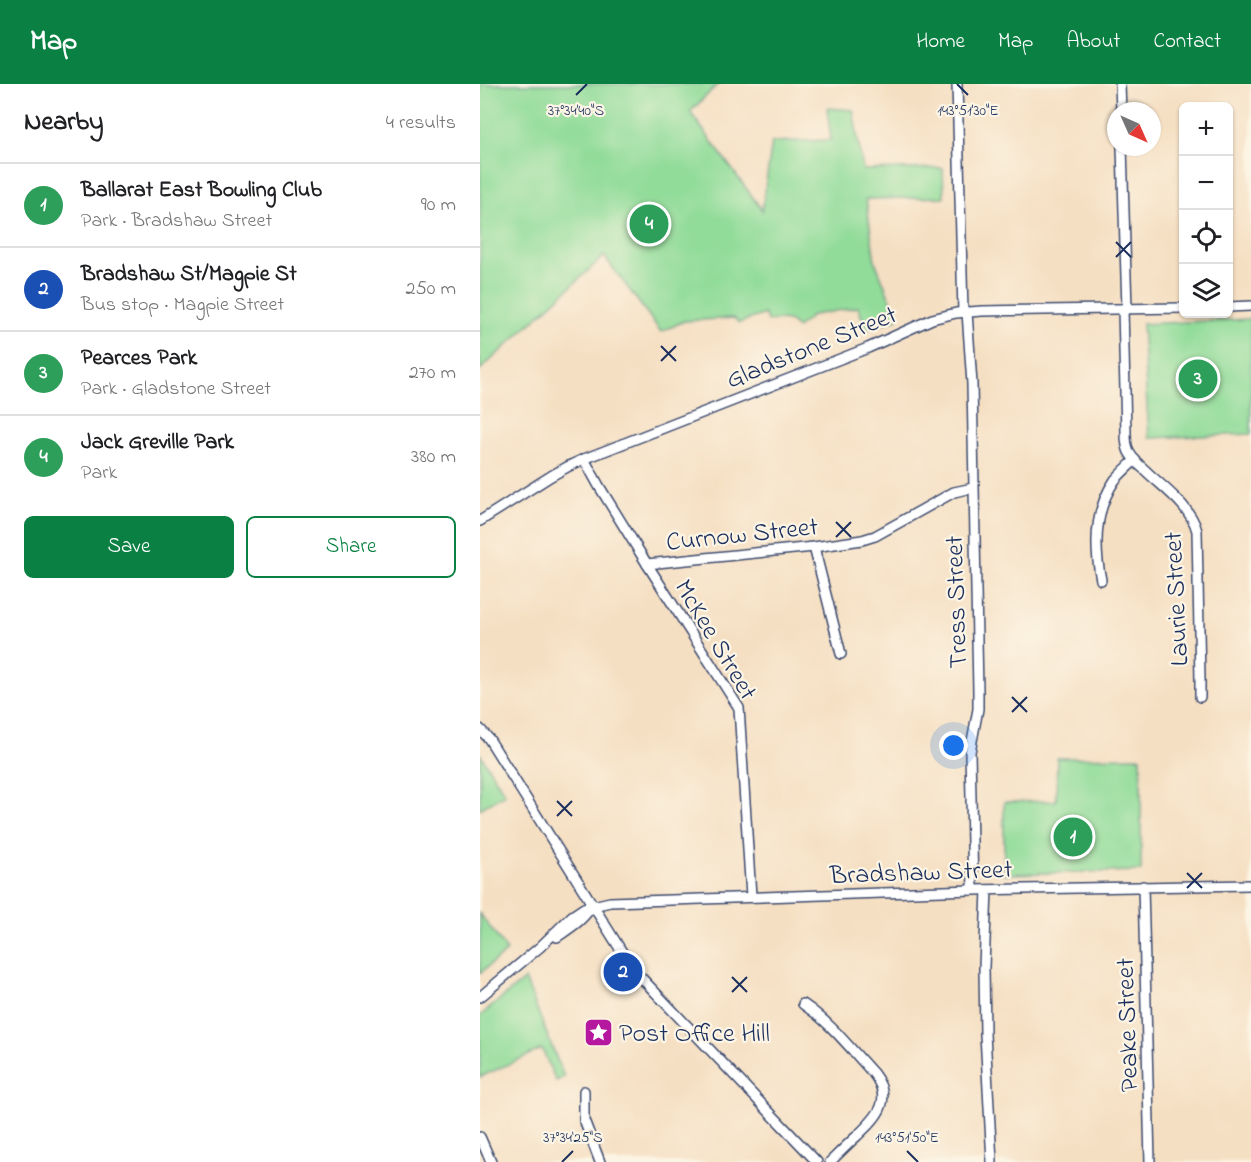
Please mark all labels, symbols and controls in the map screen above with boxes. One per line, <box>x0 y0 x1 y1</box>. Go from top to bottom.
text: Map <box>30 22 77 63</box>
text: Home <box>916 27 965 57</box>
text: Map <box>998 27 1033 57</box>
text: About <box>1066 27 1120 57</box>
text: Contact <box>1153 27 1221 57</box>
text: 37°34'40"S <box>548 100 604 122</box>
text: 143°51'30"E <box>937 100 999 122</box>
north arrow <box>1107 102 1161 156</box>
map controls <box>1179 102 1233 318</box>
button: + <box>1179 102 1233 156</box>
text: Nearby <box>24 104 103 142</box>
text: 4 results <box>386 109 456 138</box>
button: − <box>1179 156 1233 210</box>
text: Ballarat East Bowling Club <box>81 175 322 207</box>
text: 1 <box>40 191 47 220</box>
text: 90 m <box>421 191 456 220</box>
pin: 4 <box>630 202 668 246</box>
text: Park · Bradshaw Street <box>81 207 272 236</box>
button: locate <box>1179 210 1233 264</box>
text: Bradshaw St/Magpie St <box>81 259 297 291</box>
button: layers <box>1179 264 1233 318</box>
text: 2 <box>39 275 48 304</box>
text: 250 m <box>405 275 456 304</box>
text: Bus stop · Magpie Street <box>81 291 284 320</box>
street label: Gladstone Street <box>721 297 904 400</box>
text: Pearces Park <box>81 343 197 375</box>
pin: 3 <box>1178 356 1218 402</box>
text: 3 <box>39 359 48 388</box>
text: 270 m <box>409 359 456 388</box>
text: Park · Gladstone Street <box>81 375 271 404</box>
text: Jack Greville Park <box>81 427 234 459</box>
text: 4 <box>39 443 48 472</box>
text: 380 m <box>411 443 456 472</box>
text: Park <box>81 459 117 488</box>
street label: Curnow Street <box>664 509 820 563</box>
button: Save <box>24 516 234 578</box>
button: Share <box>246 516 456 578</box>
street label: Laurie Street <box>1155 530 1200 667</box>
street label: Tress Street <box>937 534 979 669</box>
street label: McKee Street <box>663 573 766 709</box>
your location <box>939 731 968 760</box>
pin: 1 <box>1054 814 1092 860</box>
street label: Bradshaw Street <box>828 852 1013 896</box>
pin: 2 <box>604 950 642 994</box>
street label: Peake Street <box>1108 957 1150 1093</box>
place icon: Post Office Hill <box>582 1016 614 1048</box>
place label: Post Office Hill <box>619 1016 770 1054</box>
text: 37°34'25"S <box>543 1127 603 1149</box>
text: 143°51'50"E <box>875 1127 939 1149</box>

